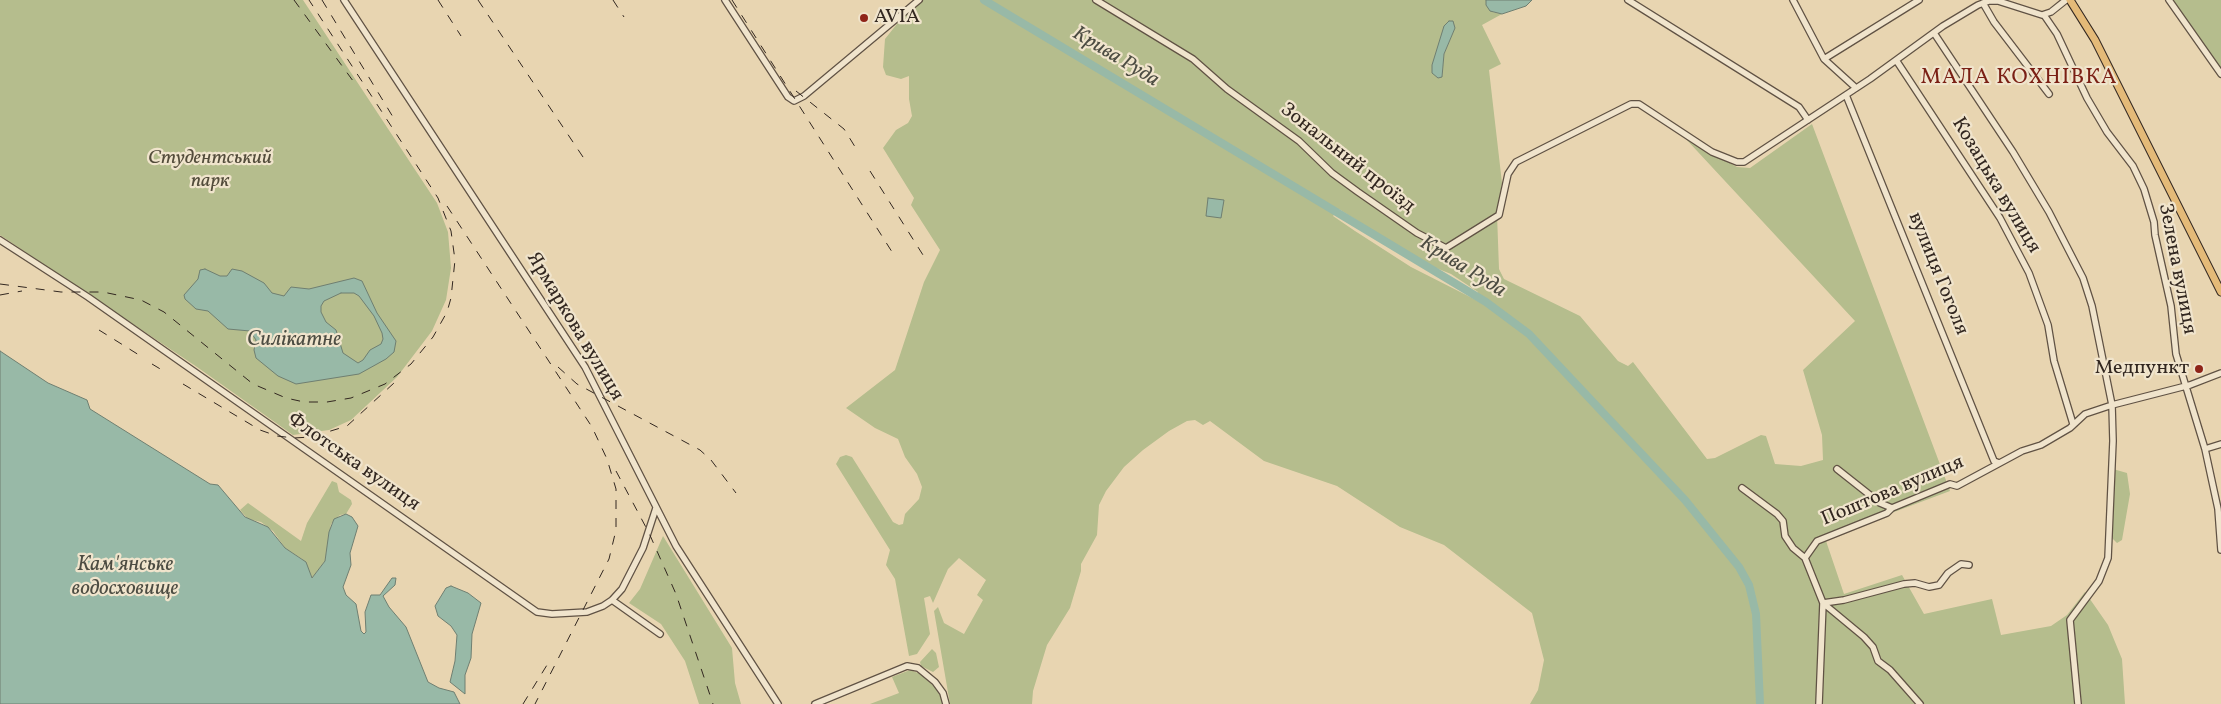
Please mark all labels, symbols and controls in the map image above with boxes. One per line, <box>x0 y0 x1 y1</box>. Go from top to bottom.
place label: AVIA <box>874 6 920 30</box>
marker: AVIA <box>858 12 870 24</box>
water label: Крива Руда <box>1067 22 1163 94</box>
district label: МАЛА КОХНІВКА <box>1919 66 2119 92</box>
street label: Зональний проїзд <box>1275 99 1419 219</box>
street label: Козацька вулиця <box>1945 114 2045 258</box>
park label: Студентський парк <box>148 147 272 194</box>
street label: Зелена вулиця <box>2152 201 2200 337</box>
street label: вулиця Гоголя <box>1901 209 1973 339</box>
water label: Крива Руда <box>1414 232 1510 304</box>
street label: Ярмаркова вулиця <box>520 248 628 406</box>
water label: Силікатне <box>247 328 341 354</box>
place label: Медпункт <box>2095 357 2189 381</box>
marker: Медпункт <box>2193 363 2205 375</box>
street label: Флотська вулиця <box>282 408 424 518</box>
street label: Поштова вулиця <box>1818 451 1968 533</box>
water label: Кам'янське водосховище <box>72 553 178 603</box>

